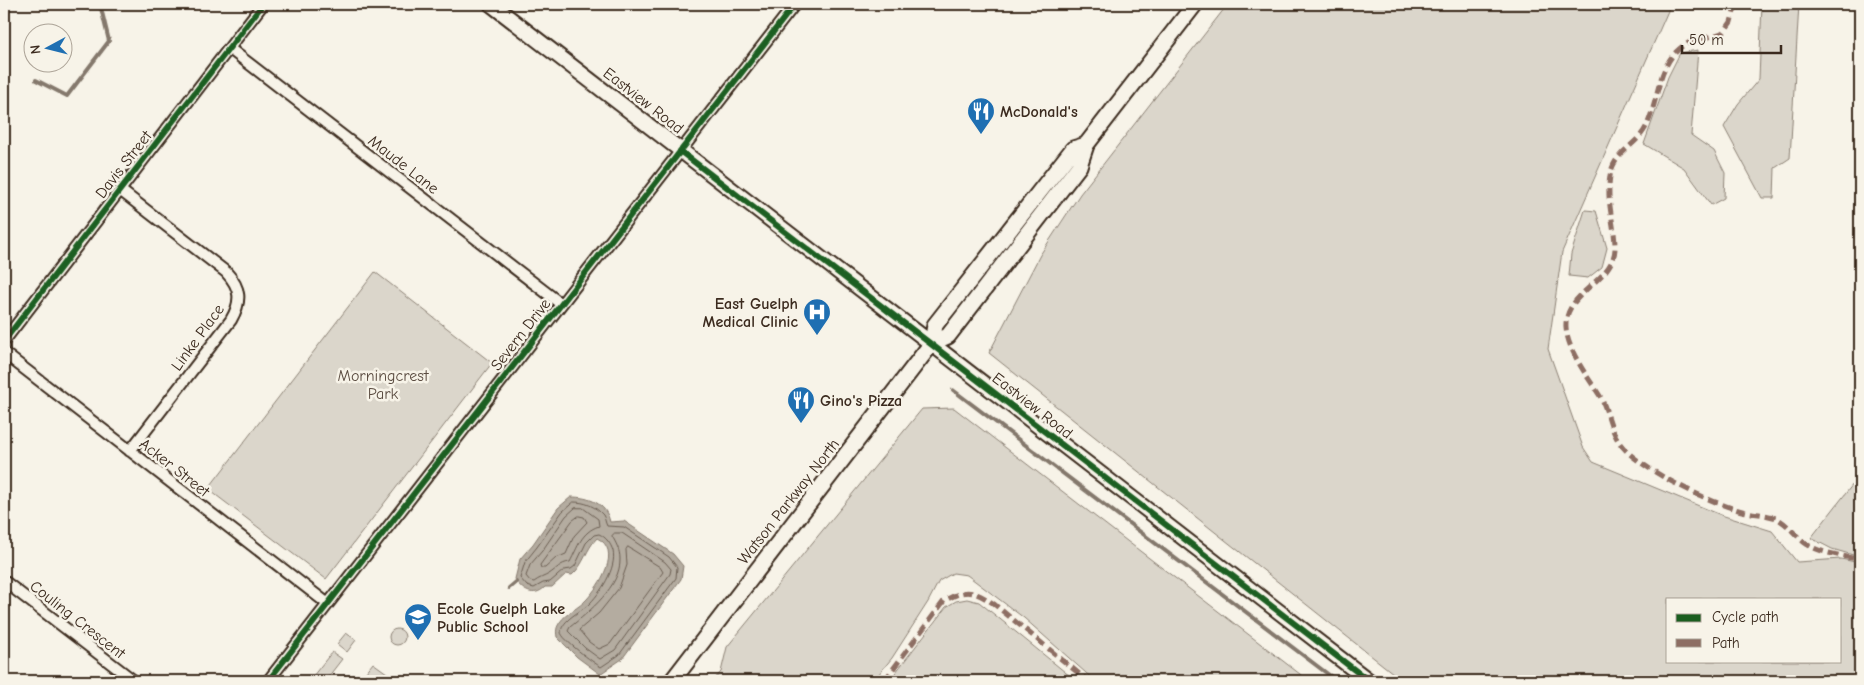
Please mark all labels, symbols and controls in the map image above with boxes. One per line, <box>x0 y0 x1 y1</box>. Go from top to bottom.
north arrow <box>22 22 72 72</box>
scale bar <box>1682 22 1780 54</box>
text: 50 m <box>1689 31 1724 49</box>
text: N <box>27 44 45 55</box>
street label: Eastview Road <box>600 64 687 138</box>
restaurant icon: McDonald's <box>966 96 996 135</box>
place label: McDonald's <box>1000 103 1078 121</box>
street label: Davis Street <box>92 127 156 202</box>
street label: Maude Lane <box>365 132 442 198</box>
street label: Severn Drive <box>487 295 554 374</box>
place label: East Guelph Medical Clinic <box>703 295 798 331</box>
hospital icon: East Guelph Medical Clinic <box>802 297 832 336</box>
street label: Linke Place <box>168 301 228 374</box>
park label: Morningcrest Park <box>337 367 429 403</box>
street label: Eastview Road <box>989 369 1076 443</box>
restaurant icon: Gino's Pizza <box>786 385 816 424</box>
place label: Gino's Pizza <box>820 392 902 410</box>
street label: Acker Street <box>136 435 213 501</box>
street label: Watson Parkway North <box>734 435 843 568</box>
street label: Couling Crescent <box>26 577 129 663</box>
legend <box>1666 598 1842 662</box>
place label: Ecole Guelph Lake Public School <box>437 600 565 636</box>
school or university icon: Ecole Guelph Lake Public School <box>403 602 433 641</box>
text: Cycle path <box>1712 608 1779 626</box>
text: Path <box>1712 634 1740 652</box>

